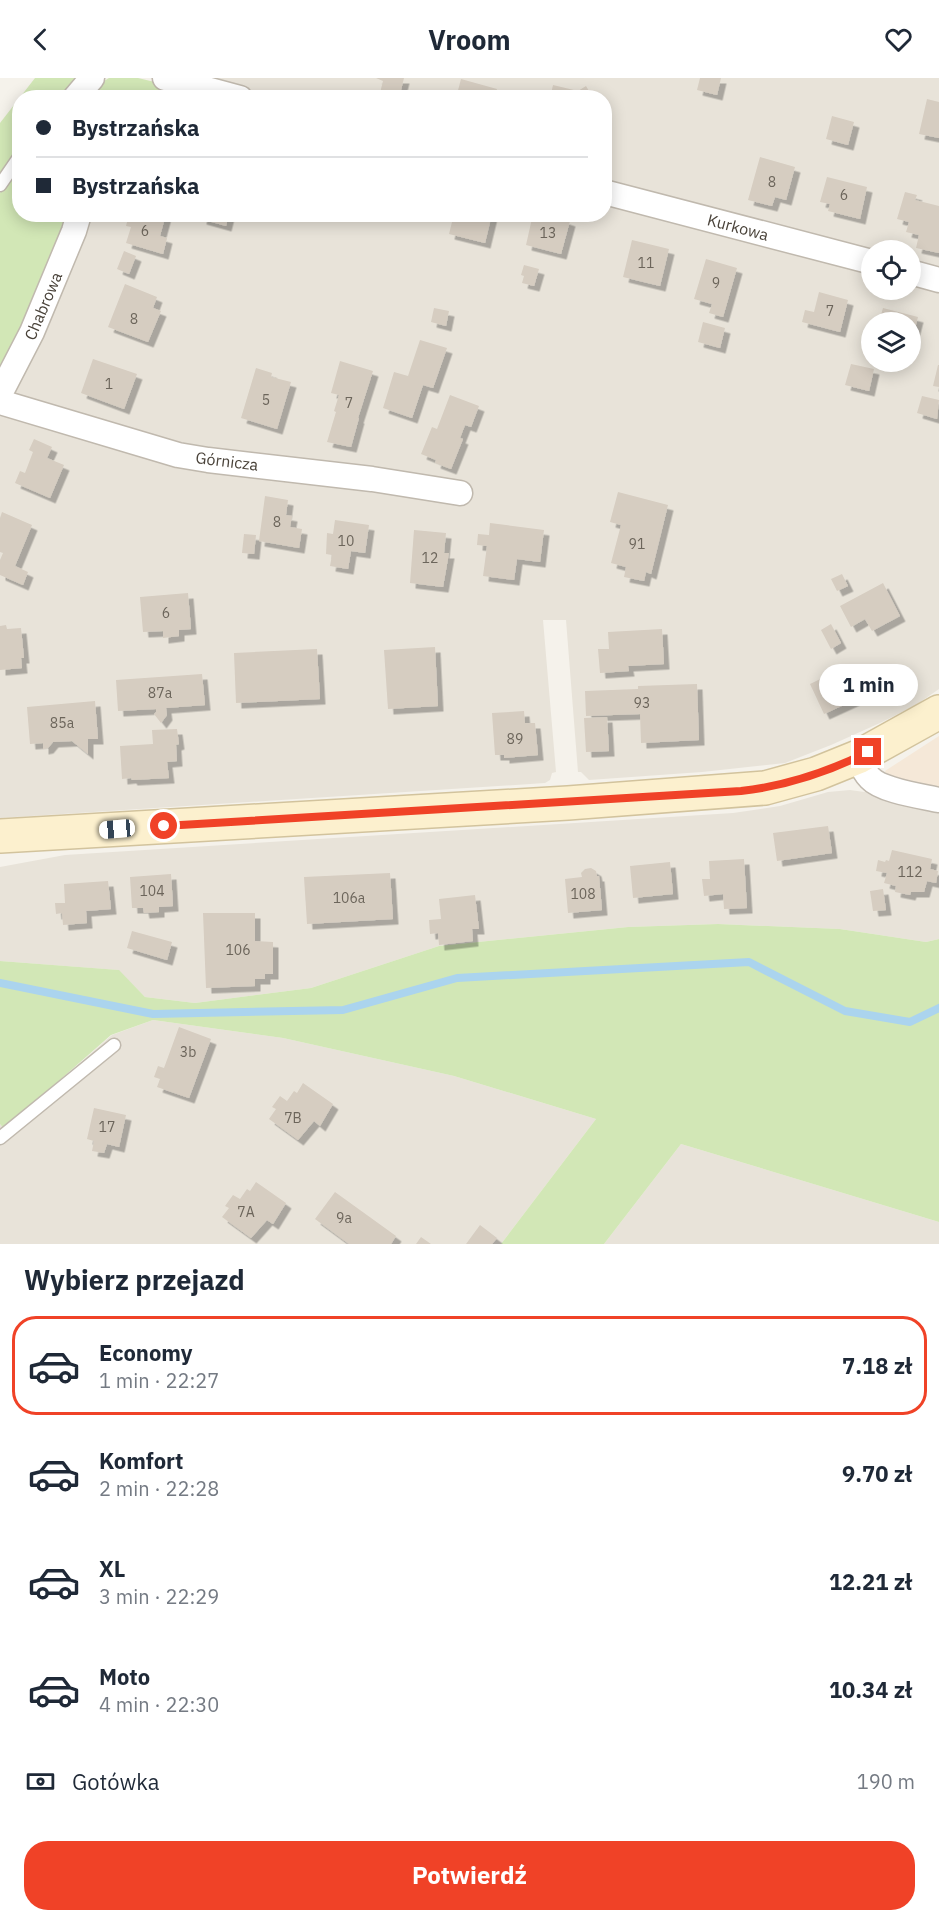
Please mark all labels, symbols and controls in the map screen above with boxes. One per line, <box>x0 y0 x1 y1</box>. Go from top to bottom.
text: Vroom <box>428 22 511 57</box>
icon: back <box>24 23 57 56</box>
icon: heart <box>882 23 915 56</box>
text: Bystrzańska <box>72 113 200 142</box>
text: Bystrzańska <box>72 171 200 200</box>
house number: 8 <box>768 173 776 191</box>
house number: 6 <box>840 186 848 204</box>
street label: Kurkowa <box>705 209 771 245</box>
house number: 6 <box>141 222 149 240</box>
house number: 13 <box>540 224 556 242</box>
map controls <box>861 240 921 372</box>
button: locate <box>861 240 921 300</box>
house number: 11 <box>638 254 654 272</box>
street label: Chabrowa <box>20 268 66 343</box>
house number: 9 <box>712 274 720 292</box>
house number: 7 <box>826 302 834 320</box>
house number: 8 <box>130 310 138 328</box>
button: layers <box>861 312 921 372</box>
house number: 1 <box>105 375 113 393</box>
house number: 5 <box>262 391 270 409</box>
house number: 7 <box>345 394 353 412</box>
street label: Górnicza <box>194 447 260 475</box>
house number: 8 <box>273 513 281 531</box>
house number: 10 <box>338 532 354 550</box>
house number: 91 <box>629 535 645 553</box>
house number: 12 <box>422 549 438 567</box>
house number: 6 <box>162 604 170 622</box>
callout: 1 min <box>818 665 918 707</box>
text: 1 min <box>842 671 895 698</box>
house number: 87a <box>148 684 173 702</box>
house number: 93 <box>634 694 650 712</box>
house number: 85a <box>50 714 75 732</box>
house number: 89 <box>507 730 523 748</box>
route end <box>854 738 881 765</box>
route start <box>150 812 177 839</box>
car <box>98 818 136 840</box>
house number: 112 <box>897 863 923 881</box>
house number: 104 <box>139 882 165 900</box>
house number: 108 <box>570 885 596 903</box>
house number: 106a <box>333 889 366 907</box>
house number: 106 <box>225 941 251 959</box>
house number: 3b <box>180 1043 196 1061</box>
house number: 7B <box>284 1109 302 1127</box>
house number: 17 <box>99 1118 115 1136</box>
house number: 7A <box>237 1203 255 1221</box>
house number: 9a <box>336 1209 352 1227</box>
text: Wybierz przejazd <box>24 1262 245 1297</box>
text: Economy <box>99 1338 193 1367</box>
icon: car <box>27 1339 81 1393</box>
text: 7.18 zł <box>842 1351 912 1380</box>
text: 1 min · 22:27 <box>99 1367 219 1394</box>
text: Komfort <box>99 1446 184 1475</box>
icon: car <box>27 1447 81 1501</box>
text: 9.70 zł <box>842 1459 912 1488</box>
text: 2 min · 22:28 <box>99 1475 219 1502</box>
text: XL <box>99 1554 125 1583</box>
icon: car <box>27 1555 81 1609</box>
text: 12.21 zł <box>829 1567 912 1596</box>
text: 3 min · 22:29 <box>99 1583 219 1610</box>
text: Moto <box>99 1662 150 1691</box>
icon: car <box>27 1663 81 1717</box>
text: 10.34 zł <box>829 1675 912 1704</box>
text: 4 min · 22:30 <box>99 1691 219 1718</box>
icon: cash <box>24 1765 57 1798</box>
text: Gotówka <box>72 1767 160 1796</box>
text: 190 m <box>857 1768 915 1795</box>
button: Potwierdź <box>24 1841 915 1910</box>

